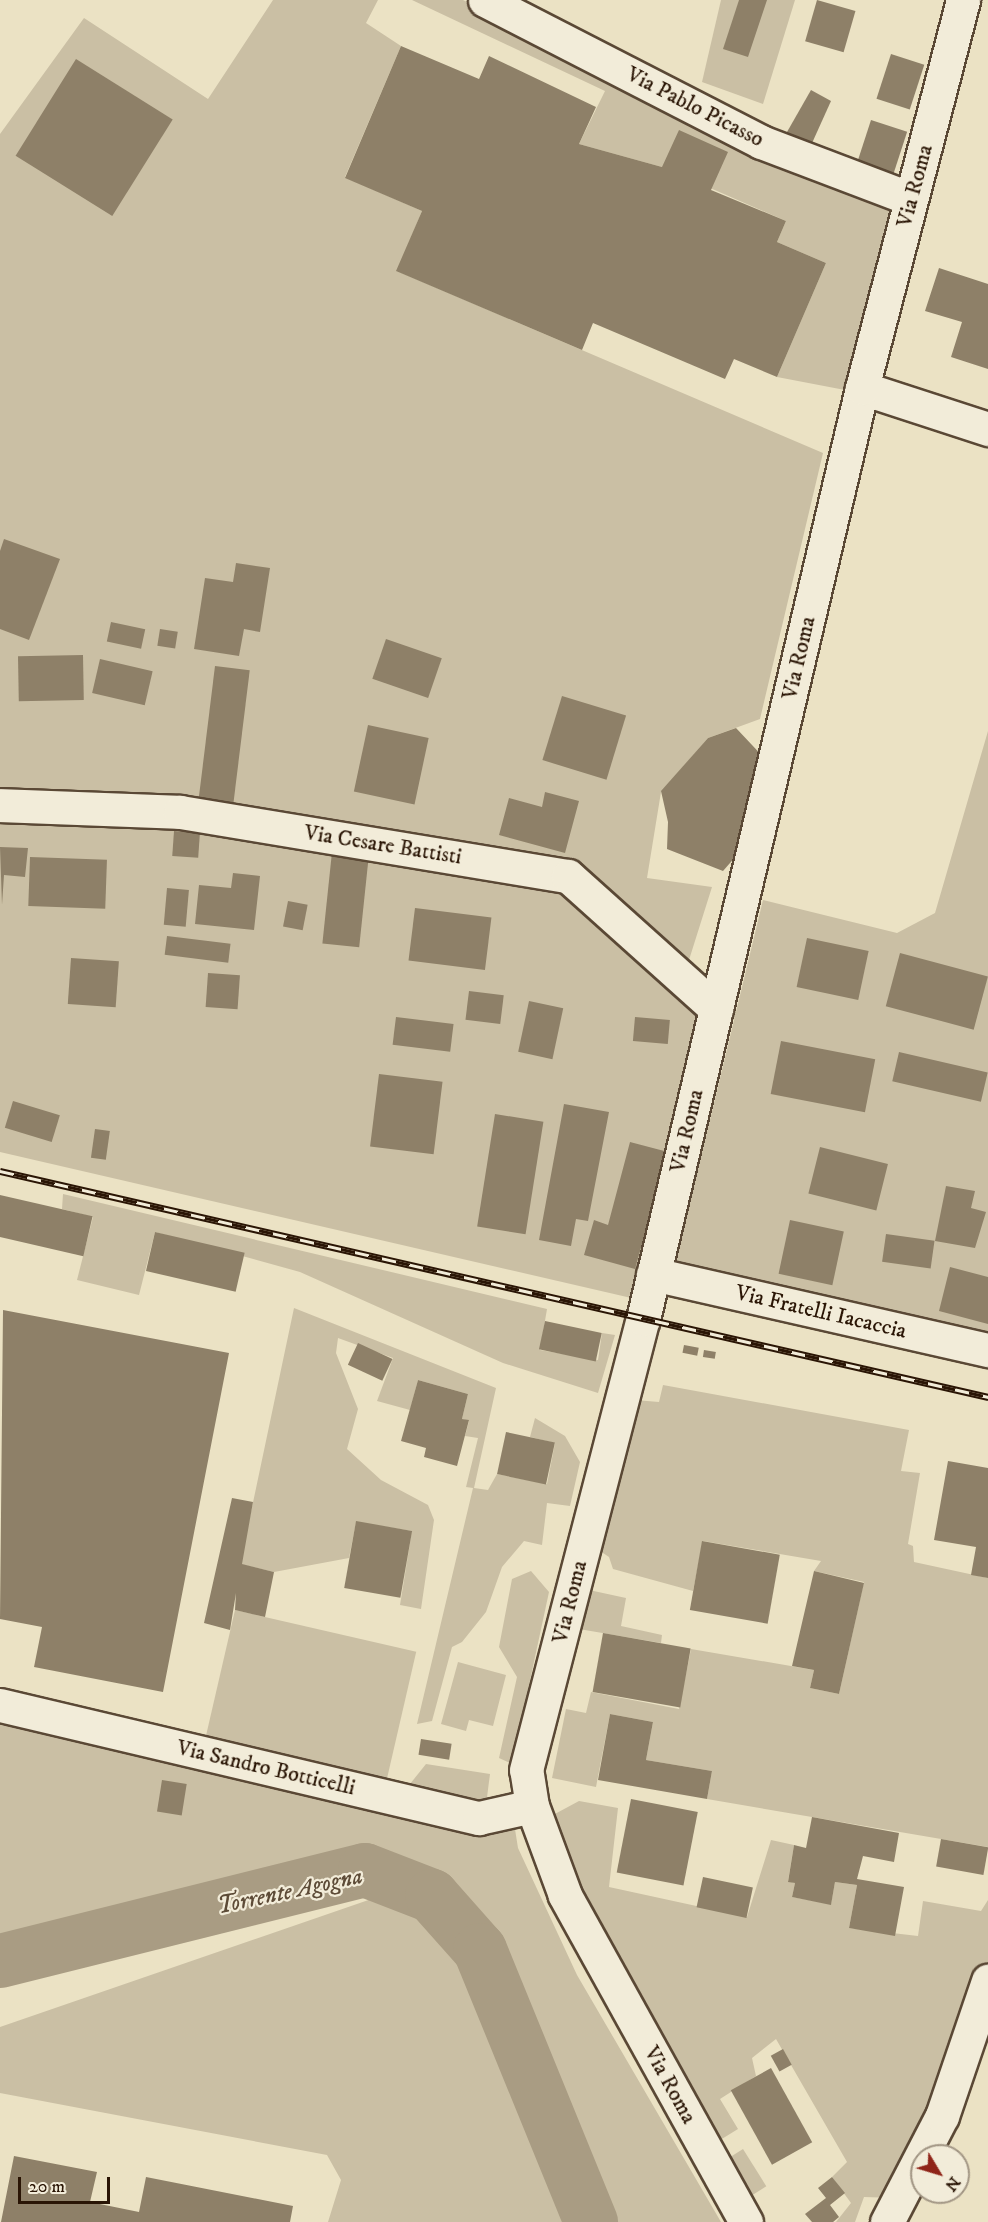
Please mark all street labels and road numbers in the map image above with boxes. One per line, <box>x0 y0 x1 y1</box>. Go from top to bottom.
street label: Via Pablo Picasso <box>622 61 768 153</box>
street label: Via Roma <box>891 142 939 230</box>
street label: Via Roma <box>777 614 821 702</box>
street label: Via Cesare Battisti <box>302 820 464 870</box>
street label: Via Roma <box>665 1087 709 1175</box>
street label: Via Fratelli Iacaccia <box>733 1280 909 1344</box>
street label: Via Roma <box>547 1558 593 1646</box>
street label: Via Sandro Botticelli <box>174 1735 358 1801</box>
street label: Via Roma <box>638 2042 702 2128</box>

